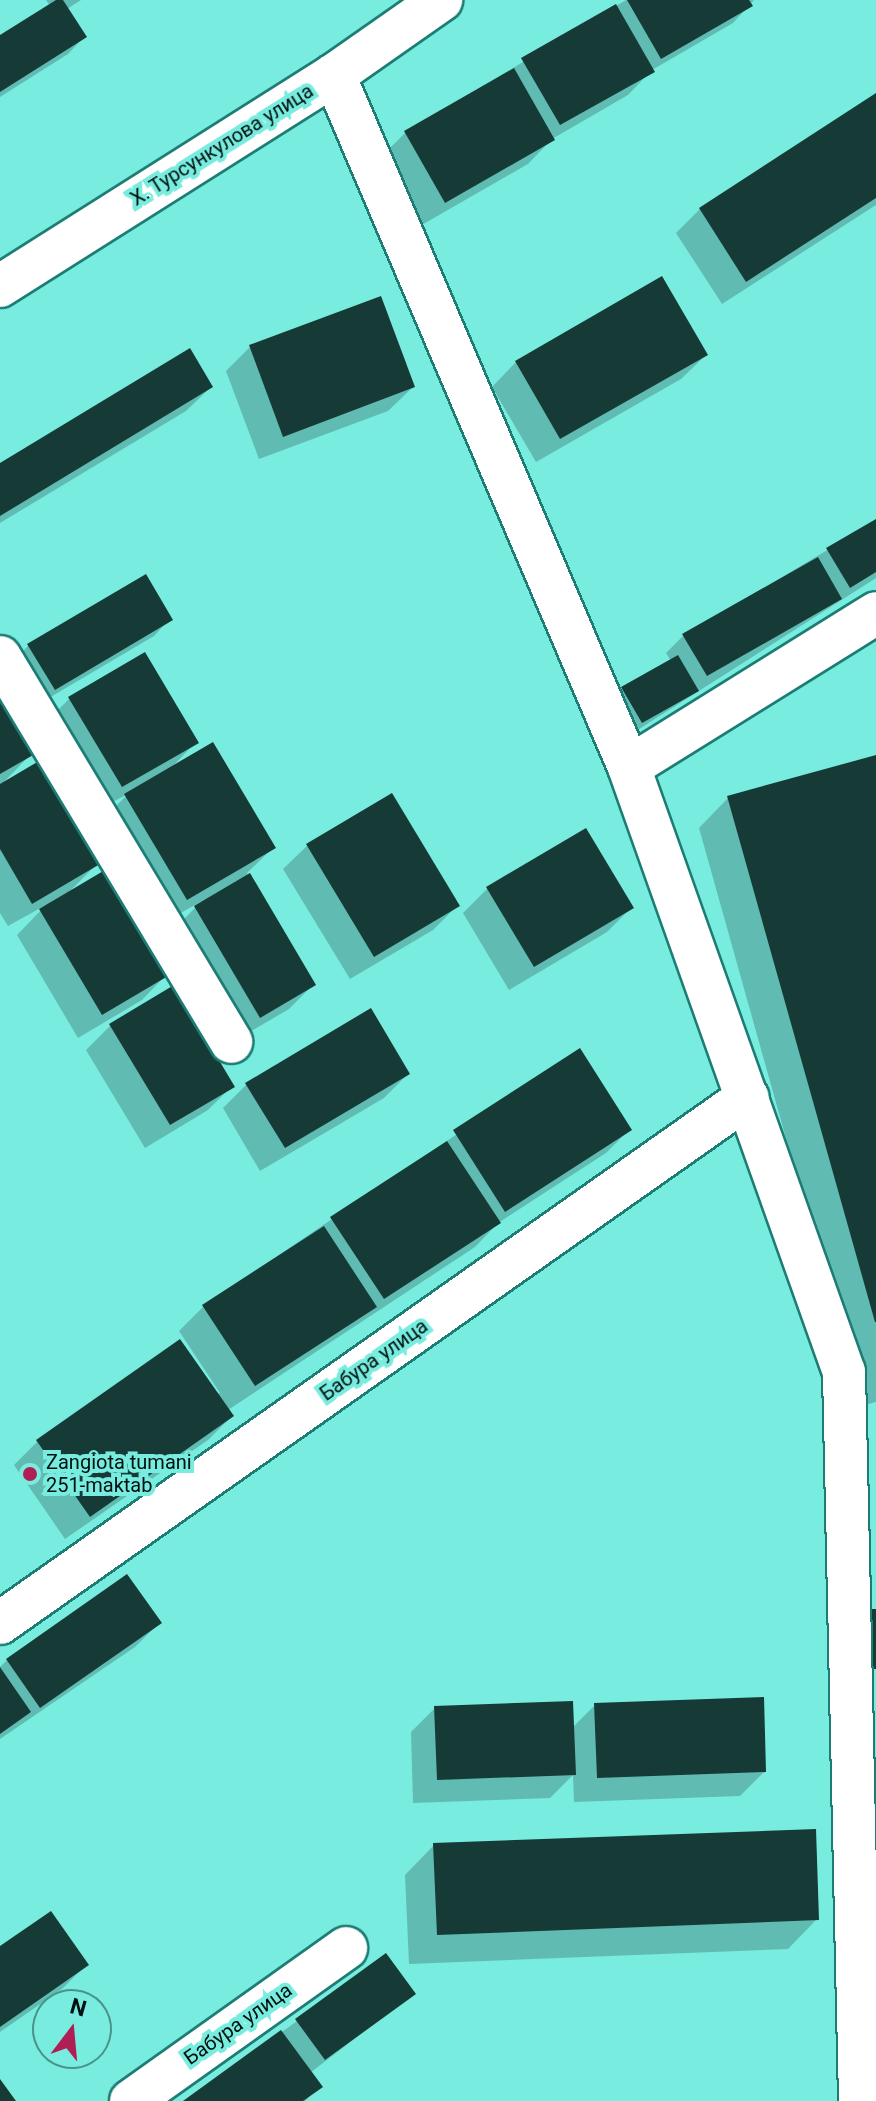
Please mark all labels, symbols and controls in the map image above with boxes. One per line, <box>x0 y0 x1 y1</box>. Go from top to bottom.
street label: Х. Турсункулова улица <box>126 79 318 211</box>
street label: Бабура улица <box>316 1314 432 1406</box>
place label: Zangiota tumani 251-maktab <box>46 1450 192 1497</box>
marker: Zangiota tumani 251-maktab <box>21 1465 39 1483</box>
street label: Бабура улица <box>180 1978 296 2070</box>
north arrow <box>32 1989 112 2069</box>
text: N <box>67 1993 89 2022</box>

